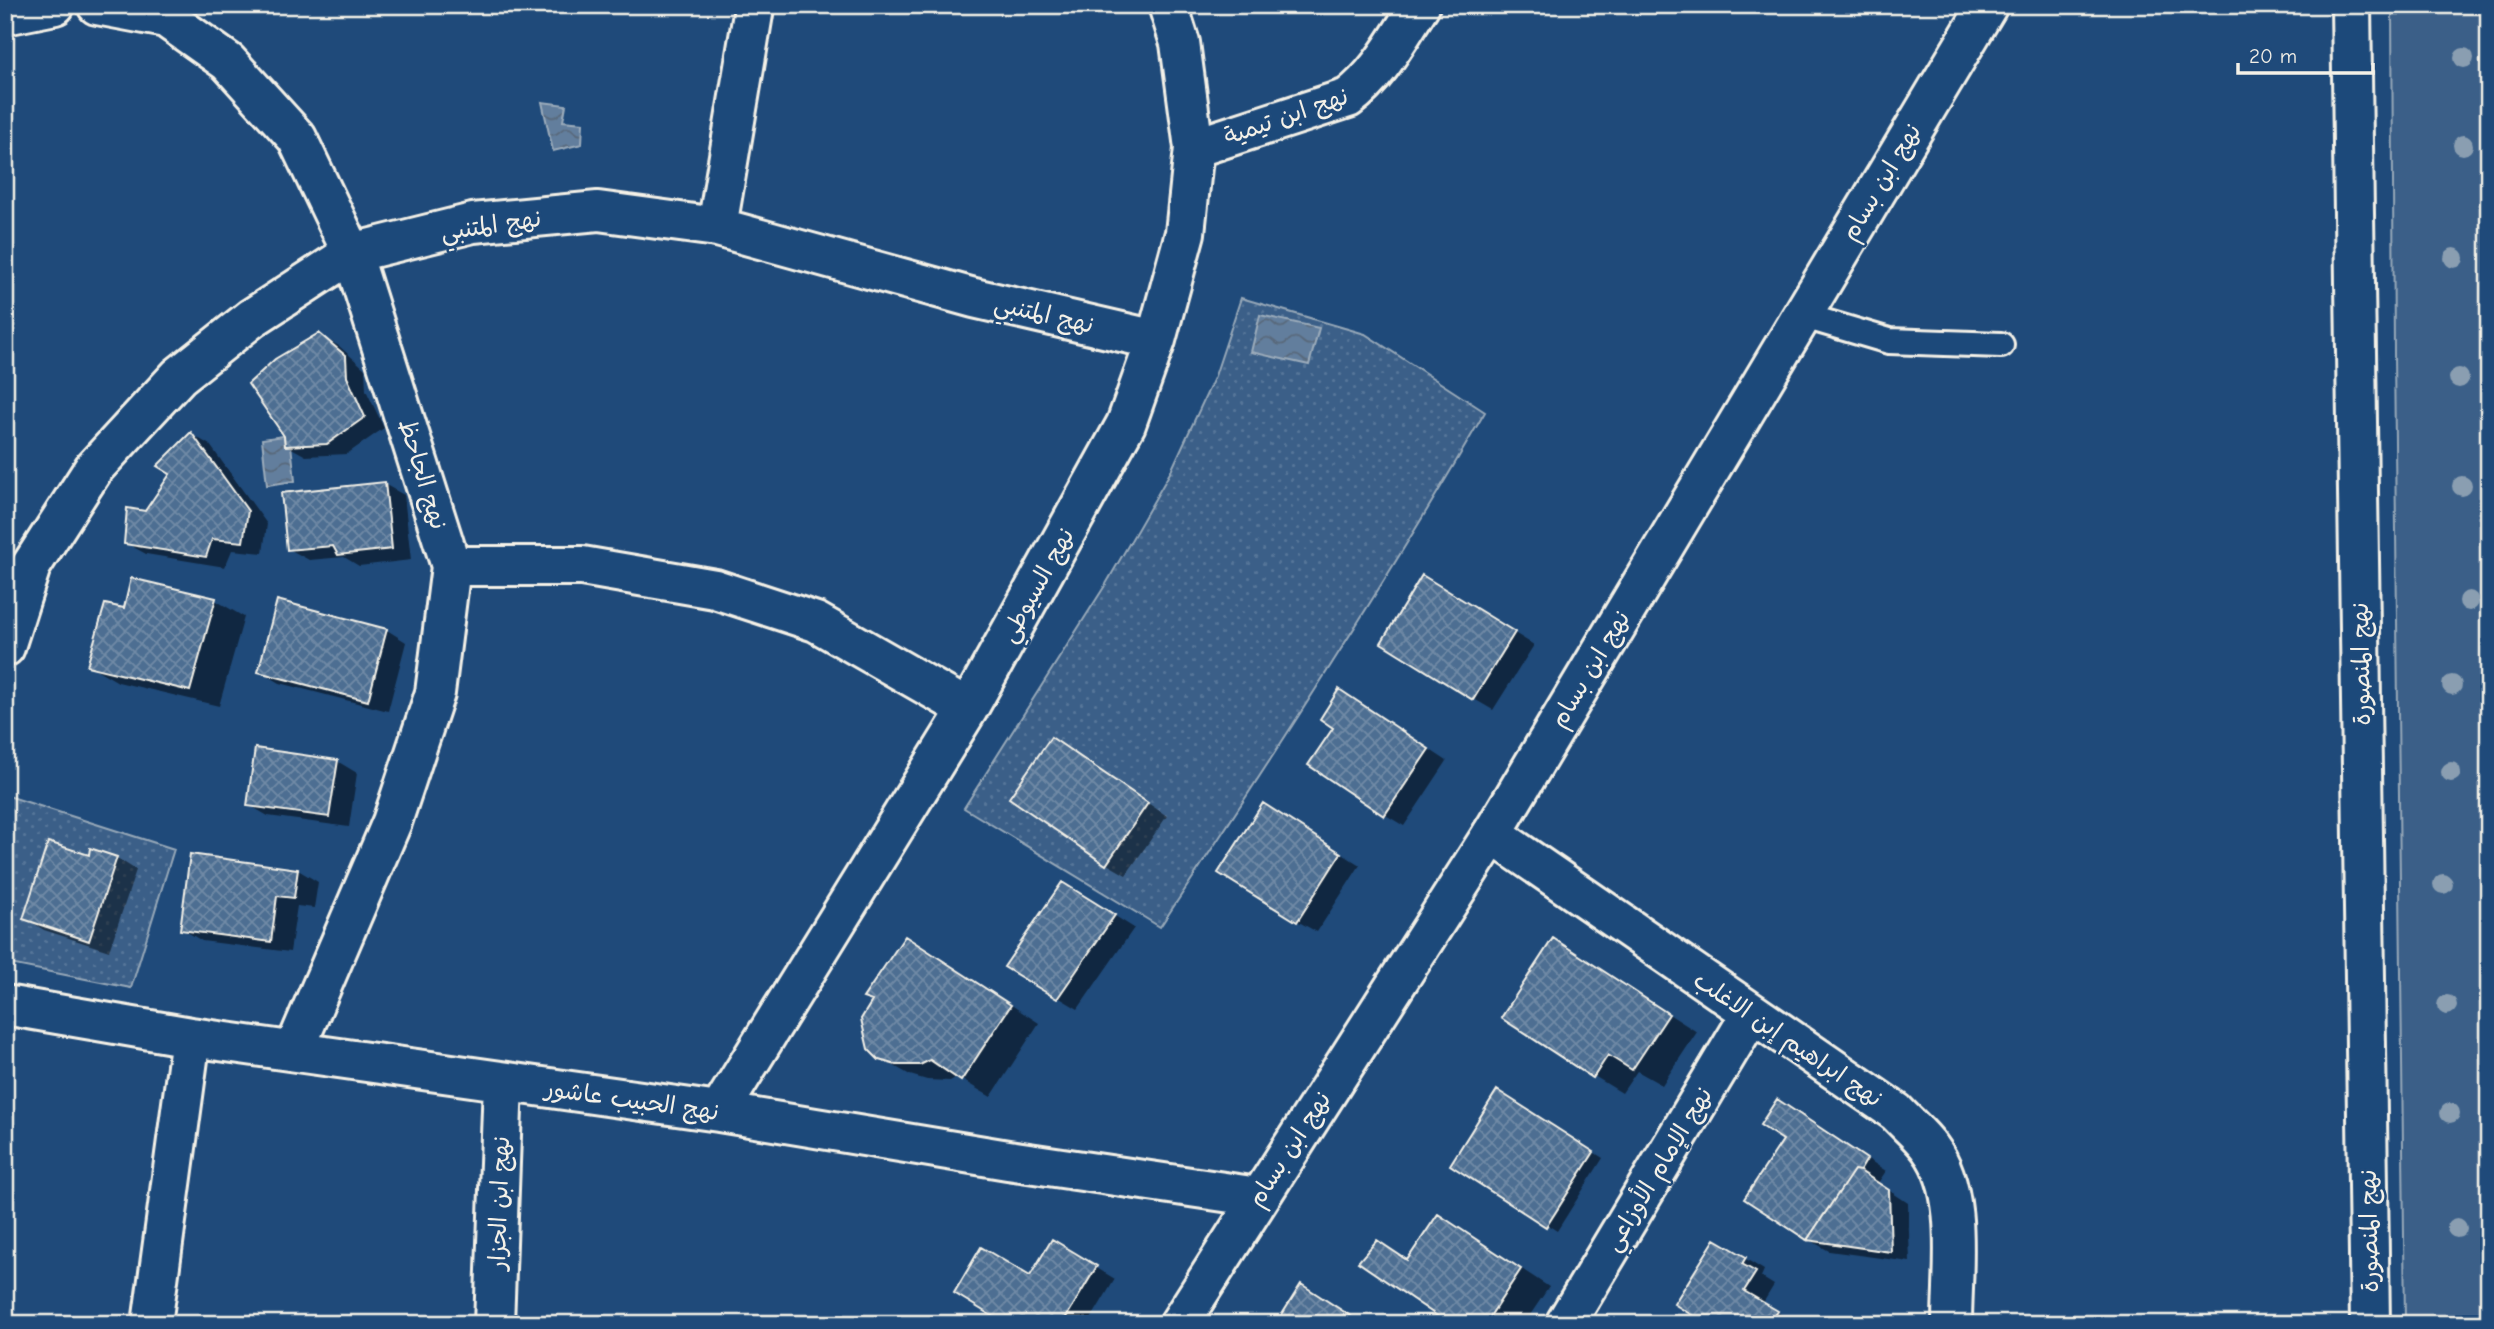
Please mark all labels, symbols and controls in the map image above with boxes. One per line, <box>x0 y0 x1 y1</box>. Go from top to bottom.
scale bar <box>2238 32 2373 76</box>
text: 20 m <box>2249 44 2297 68</box>
street label: نهج ابن تيمية <box>1220 82 1353 152</box>
street label: نهج ابن بسام <box>1835 118 1930 248</box>
street label: نهج المتنبي <box>439 204 544 253</box>
street label: نهج المتنبي <box>990 289 1096 346</box>
street label: نهج الجاحظ <box>391 415 453 533</box>
street label: نهج السيوطي <box>994 523 1086 650</box>
street label: نهج المنصورة <box>2346 602 2378 726</box>
street label: نهج ابن بسام <box>1544 605 1639 735</box>
street label: نهج ابراهيم إبن الاغلب <box>1686 965 1888 1116</box>
street label: نهج الحبيب عاشور <box>541 1074 721 1128</box>
street label: نهج الإمام الأوزاعي <box>1595 1080 1724 1260</box>
street label: نهج ابن بسام <box>1241 1086 1340 1214</box>
street label: نهج ابن الجزار <box>483 1136 517 1272</box>
street label: نهج المنصورة <box>2354 1169 2386 1293</box>

